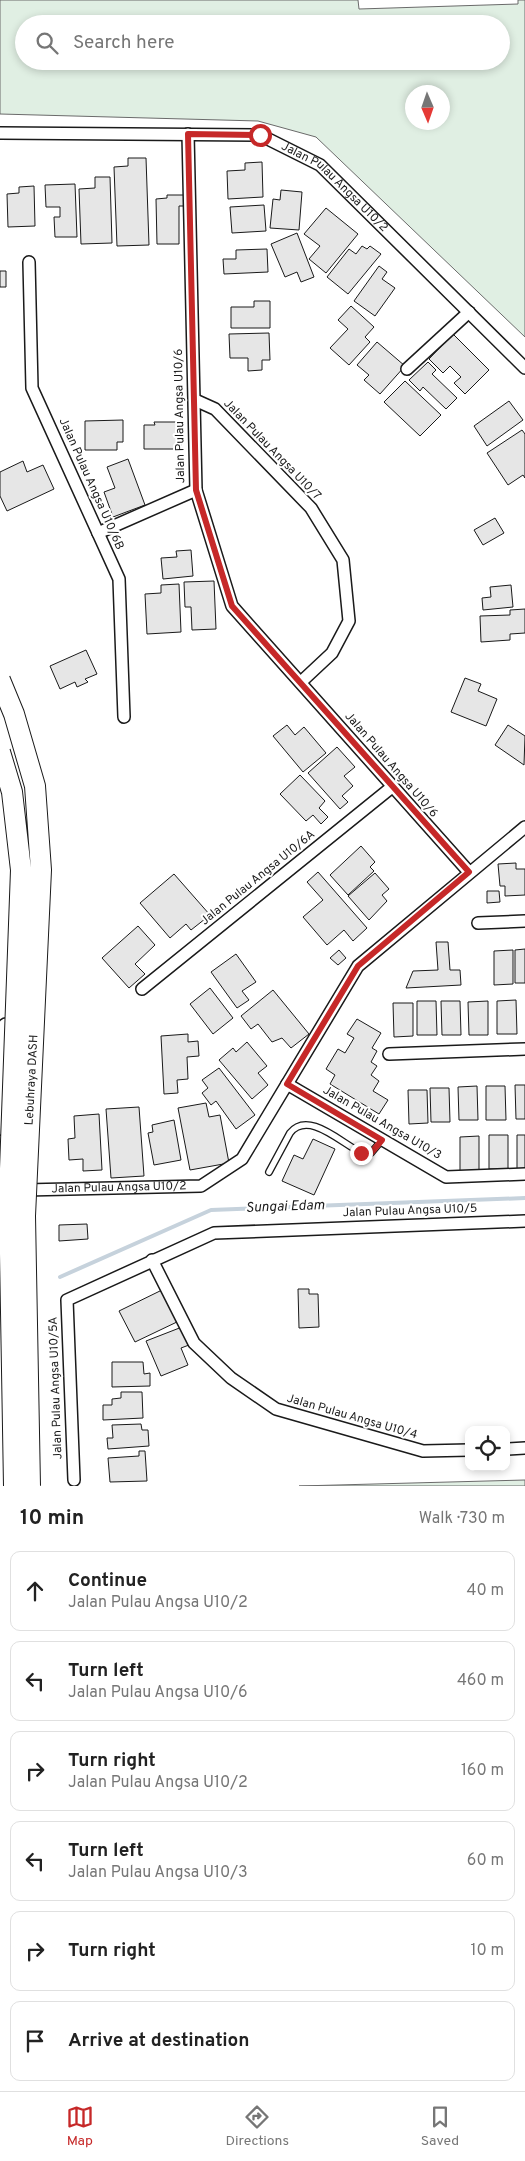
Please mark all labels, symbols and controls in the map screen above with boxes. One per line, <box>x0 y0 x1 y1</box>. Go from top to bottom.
search box <box>15 15 510 70</box>
icon: search <box>33 29 61 57</box>
text: Search here <box>73 31 175 55</box>
north arrow <box>405 85 450 130</box>
route start <box>249 124 272 147</box>
street label: Jalan Pulau Angsa U10/2 <box>278 139 391 236</box>
street label: Jalan Pulau Angsa U10/6 <box>171 349 189 483</box>
street label: Jalan Pulau Angsa U10/7 <box>220 396 324 504</box>
street label: Jalan Pulau Angsa U10/6B <box>55 416 127 552</box>
street label: Jalan Pulau Angsa U10/6 <box>341 709 441 821</box>
street label: Jalan Pulau Angsa U10/6A <box>198 827 318 929</box>
street label: Lebuhraya DASH <box>22 1034 42 1126</box>
street label: Jalan Pulau Angsa U10/3 <box>320 1082 444 1164</box>
route end <box>350 1142 373 1165</box>
street label: Jalan Pulau Angsa U10/2 <box>51 1178 187 1197</box>
water label: Sungai Edam <box>245 1197 325 1217</box>
street label: Jalan Pulau Angsa U10/5 <box>342 1201 478 1221</box>
street label: Jalan Pulau Angsa U10/5A <box>46 1316 66 1460</box>
street label: Jalan Pulau Angsa U10/4 <box>285 1391 419 1443</box>
map controls <box>465 1426 510 1471</box>
button: locate <box>465 1426 510 1471</box>
text: 10 min <box>20 1505 84 1532</box>
text: Walk · 730 m <box>419 1509 505 1529</box>
text: Continue <box>68 1569 147 1593</box>
icon: ahead <box>21 1577 49 1605</box>
text: 40 m <box>466 1581 504 1601</box>
text: Jalan Pulau Angsa U10/2 <box>68 1593 248 1613</box>
text: Turn left <box>68 1659 144 1683</box>
icon: left <box>21 1667 49 1695</box>
text: 460 m <box>457 1671 504 1691</box>
text: Jalan Pulau Angsa U10/6 <box>68 1683 248 1703</box>
text: Turn right <box>68 1749 156 1773</box>
icon: right <box>21 1757 49 1785</box>
text: 160 m <box>461 1761 504 1781</box>
text: Jalan Pulau Angsa U10/2 <box>68 1773 248 1793</box>
text: Turn left <box>68 1839 144 1863</box>
icon: left <box>21 1847 49 1875</box>
text: 60 m <box>467 1851 504 1871</box>
text: Jalan Pulau Angsa U10/3 <box>68 1863 248 1883</box>
icon: right <box>21 1937 49 1965</box>
text: Turn right <box>68 1939 156 1963</box>
text: 10 m <box>470 1941 504 1961</box>
icon: arrive <box>21 2027 49 2055</box>
text: Arrive at destination <box>68 2029 249 2053</box>
tab: Map <box>66 2103 94 2150</box>
tab: Directions <box>225 2103 289 2150</box>
tab: Saved <box>421 2103 459 2150</box>

